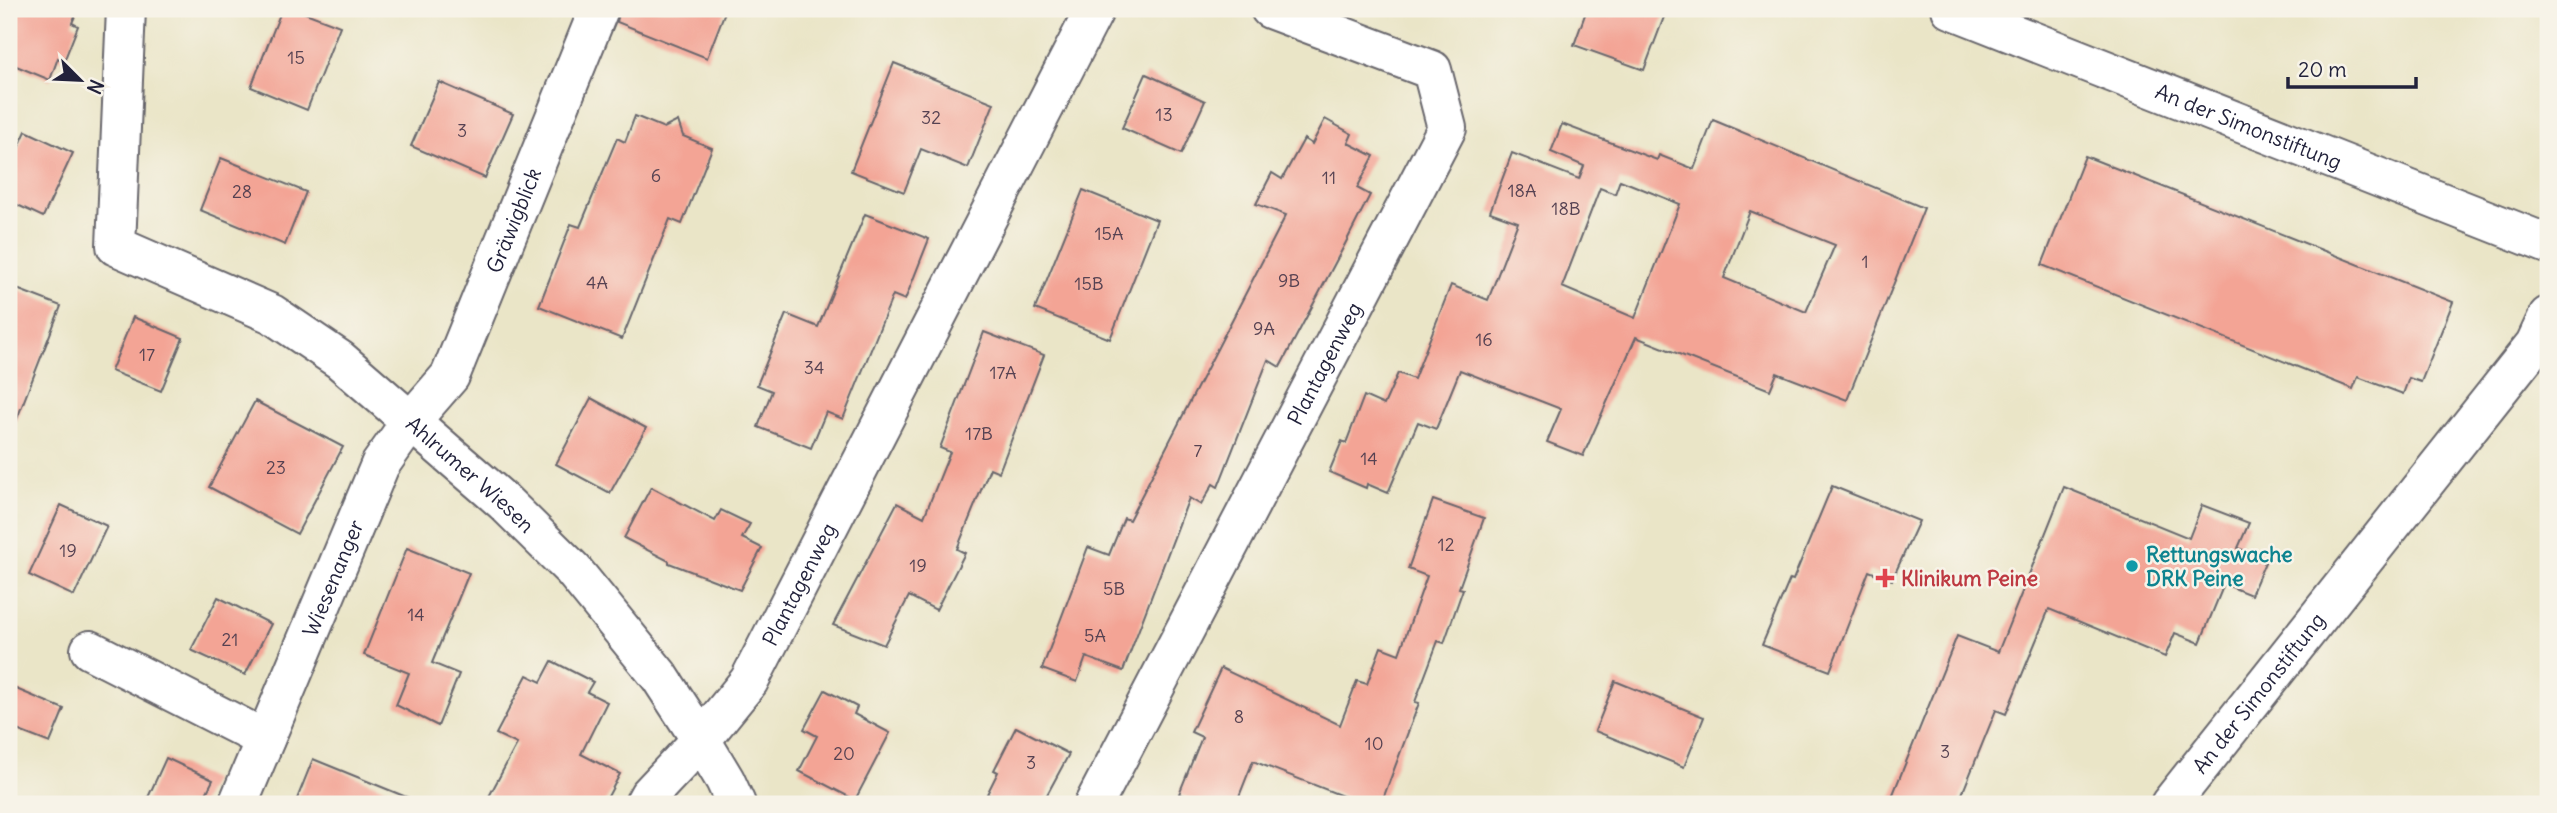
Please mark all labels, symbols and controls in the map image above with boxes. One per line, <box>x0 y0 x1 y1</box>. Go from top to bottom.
north arrow <box>46 46 116 116</box>
house number: 15 <box>287 46 305 69</box>
scale bar <box>2288 46 2415 90</box>
text: 20 m <box>2298 56 2347 83</box>
text: N <box>82 76 109 98</box>
street label: An der Simonstiftung <box>2152 77 2346 175</box>
house number: 13 <box>1155 103 1173 126</box>
house number: 32 <box>921 106 941 129</box>
house number: 3 <box>457 119 467 142</box>
street label: Gräwigblick <box>480 164 547 277</box>
house number: 6 <box>651 164 661 187</box>
house number: 11 <box>1322 166 1336 189</box>
house number: 18A <box>1507 179 1537 202</box>
house number: 28 <box>232 180 252 203</box>
house number: 18B <box>1551 197 1581 220</box>
house number: 15A <box>1094 222 1124 245</box>
house number: 1 <box>1861 250 1869 273</box>
house number: 9B <box>1278 269 1300 292</box>
house number: 4A <box>586 271 608 294</box>
house number: 15B <box>1074 272 1104 295</box>
street label: Plantagenweg <box>1281 297 1367 430</box>
house number: 9A <box>1253 317 1275 340</box>
house number: 16 <box>1475 328 1493 351</box>
house number: 17 <box>139 343 155 366</box>
house number: 34 <box>804 356 824 379</box>
house number: 17A <box>989 361 1017 384</box>
street label: Ahlrumer Wiesen <box>401 410 540 538</box>
house number: 17B <box>965 422 993 445</box>
house number: 7 <box>1194 439 1203 462</box>
house number: 14 <box>1360 447 1378 470</box>
house number: 23 <box>266 456 286 479</box>
street label: Wiesenanger <box>296 515 369 640</box>
street label: Plantagenweg <box>756 518 842 650</box>
house number: 12 <box>1437 533 1455 556</box>
house number: 19 <box>59 539 77 562</box>
place label: Rettungswache DRK Peine <box>2146 541 2293 592</box>
house number: 19 <box>909 554 927 577</box>
marker: Rettungswache DRK Peine <box>2124 558 2140 574</box>
place label: Klinikum Peine <box>1901 565 2038 592</box>
marker: Klinikum Peine <box>1875 568 1895 588</box>
house number: 5B <box>1103 577 1125 600</box>
house number: 14 <box>407 603 425 626</box>
street label: An der Simonstiftung <box>2186 607 2330 779</box>
house number: 5A <box>1084 624 1106 647</box>
house number: 21 <box>221 628 239 651</box>
house number: 8 <box>1234 705 1244 728</box>
house number: 10 <box>1365 732 1384 755</box>
house number: 3 <box>1940 740 1950 763</box>
house number: 20 <box>833 742 855 765</box>
house number: 3 <box>1026 751 1036 774</box>

